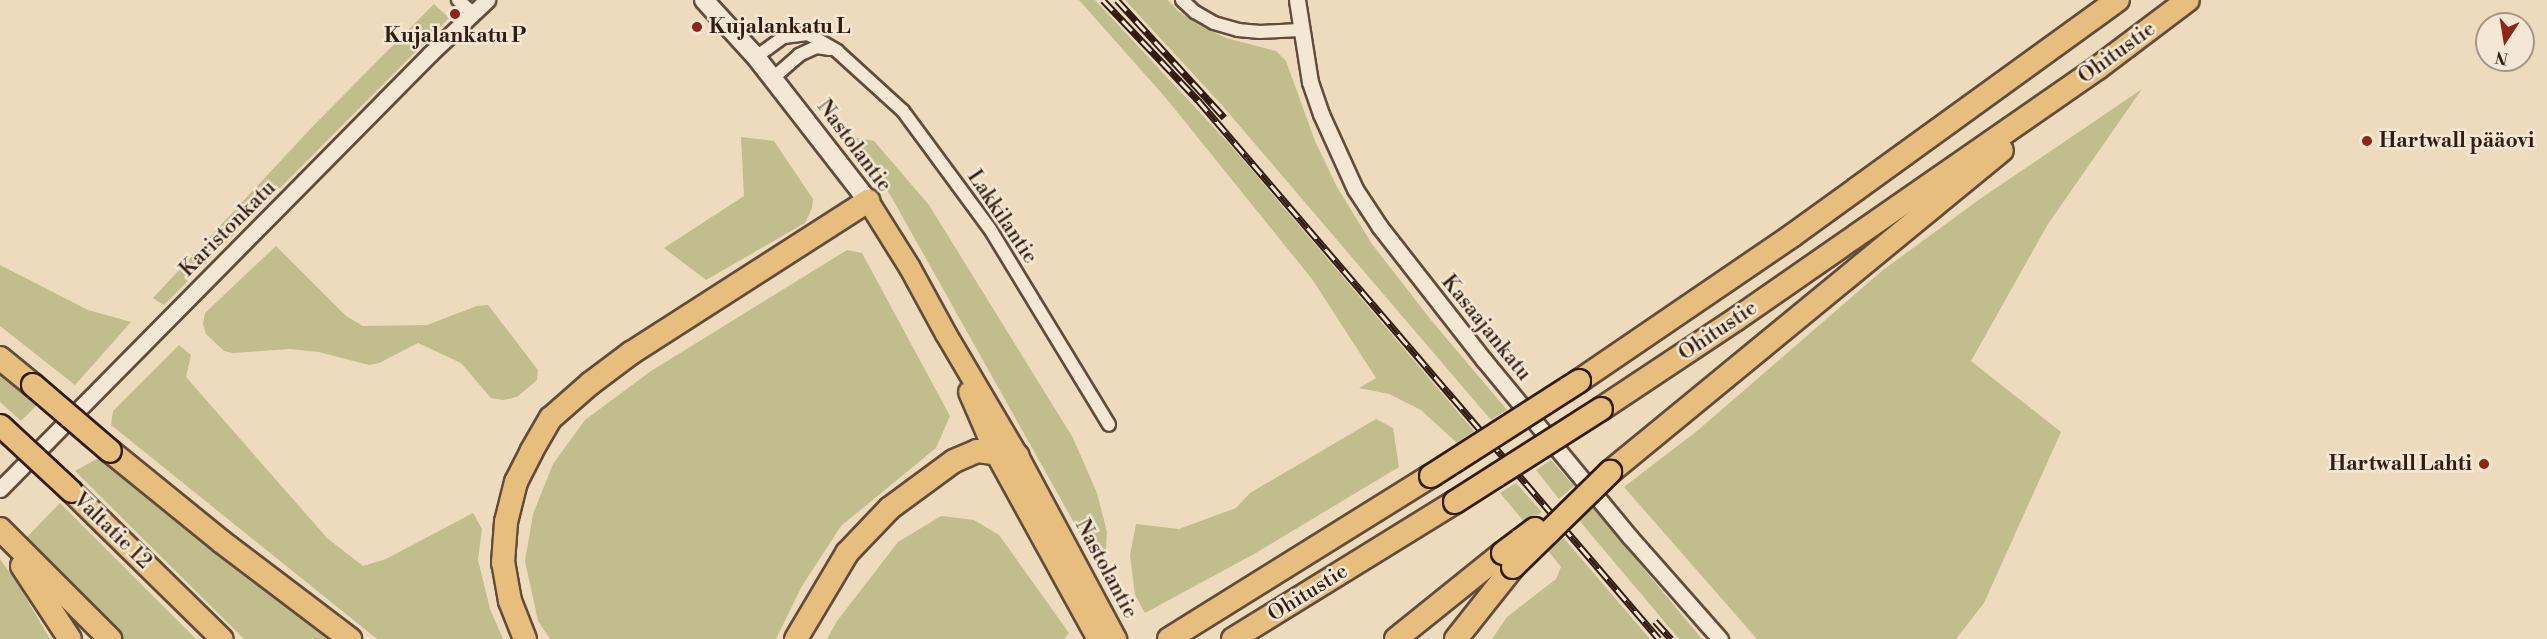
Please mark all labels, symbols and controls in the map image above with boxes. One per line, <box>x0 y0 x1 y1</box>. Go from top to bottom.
marker: Kujalankatu P <box>448 7 462 21</box>
north arrow <box>2475 12 2535 72</box>
place label: Kujalankatu L <box>709 14 851 40</box>
street label: Ohitustie <box>2073 17 2161 89</box>
marker: Kujalankatu L <box>690 20 704 34</box>
place label: Kujalankatu P <box>384 23 526 49</box>
text: N <box>2493 47 2510 69</box>
street label: Nastolantie <box>811 95 897 197</box>
place label: Hartwall pääovi <box>2379 128 2534 154</box>
marker: Hartwall pääovi <box>2360 134 2374 148</box>
street label: Lakkilantie <box>961 165 1043 269</box>
street label: Karistonkatu <box>175 176 281 282</box>
street label: Kasaajankatu <box>1436 270 1536 386</box>
street label: Ohitustie <box>1674 296 1762 366</box>
place label: Hartwall Lahti <box>2329 451 2472 477</box>
marker: Hartwall Lahti <box>2477 457 2491 471</box>
street label: Valtatie 12 <box>68 487 156 575</box>
street label: Nastolantie <box>1069 515 1143 623</box>
street label: Ohitustie <box>1263 559 1353 627</box>

